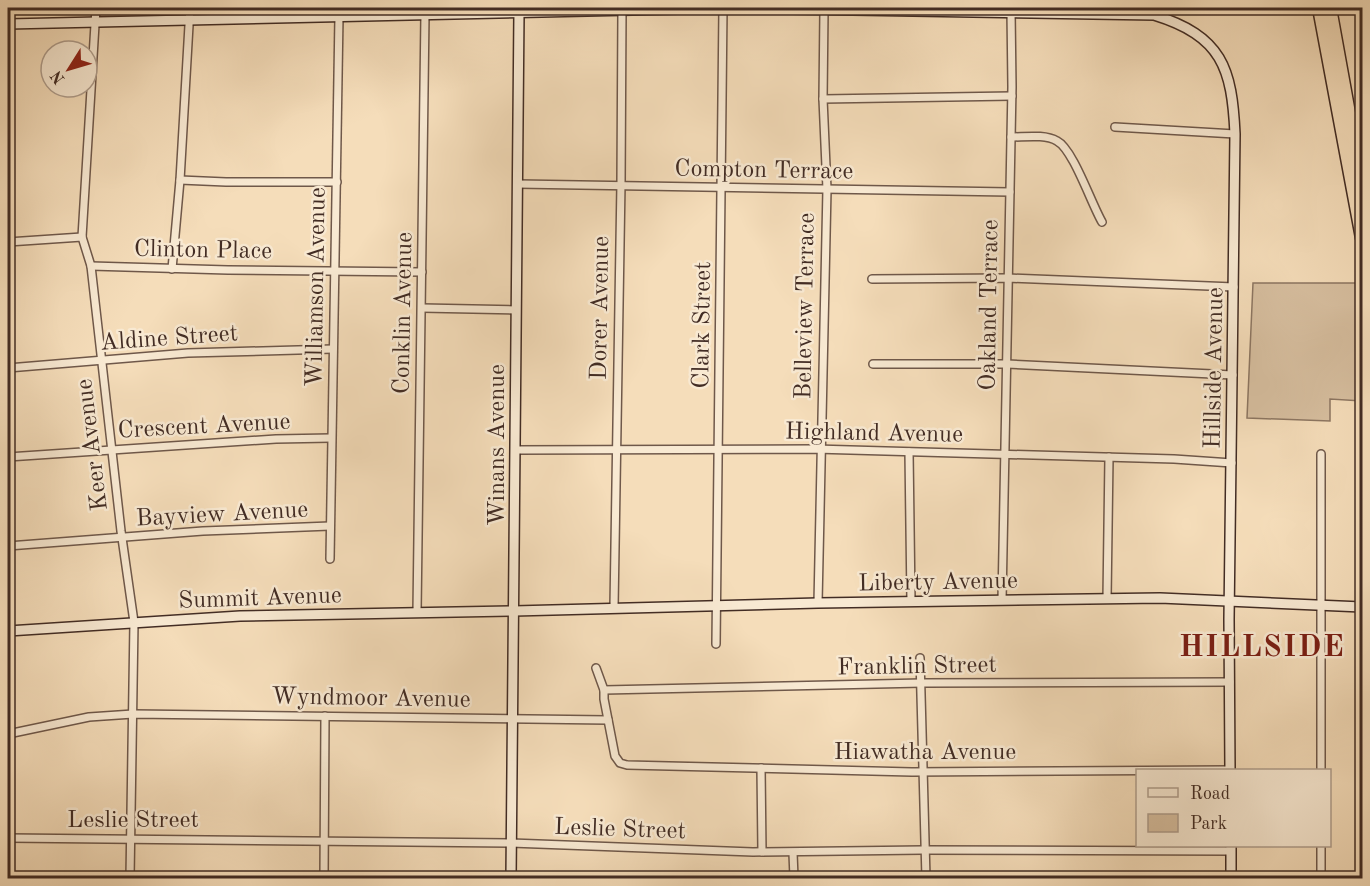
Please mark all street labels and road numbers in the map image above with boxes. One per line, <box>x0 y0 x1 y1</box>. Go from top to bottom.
street label: Compton Terrace <box>674 157 854 185</box>
street label: Williamson Avenue <box>303 187 331 387</box>
street label: Belleview Terrace <box>792 212 820 400</box>
street label: Oakland Terrace <box>977 219 1003 391</box>
street label: Conklin Avenue <box>391 232 417 394</box>
street label: Dorer Avenue <box>588 236 614 380</box>
street label: Clinton Place <box>134 238 272 264</box>
street label: Clark Street <box>690 261 716 389</box>
street label: Hillside Avenue <box>1202 287 1228 449</box>
street label: Aldine Street <box>99 322 239 356</box>
street label: Winans Avenue <box>486 364 510 526</box>
street label: Keer Avenue <box>73 377 113 512</box>
street label: Crescent Avenue <box>117 410 291 444</box>
street label: Highland Avenue <box>785 420 963 448</box>
street label: Bayview Avenue <box>135 498 309 531</box>
street label: Liberty Avenue <box>858 570 1018 596</box>
street label: Summit Avenue <box>178 584 342 614</box>
street label: Franklin Street <box>837 654 997 680</box>
street label: Wyndmoor Avenue <box>271 685 471 713</box>
street label: Hiawatha Avenue <box>834 741 1016 765</box>
street label: Leslie Street <box>67 809 199 833</box>
street label: Leslie Street <box>554 816 686 844</box>

